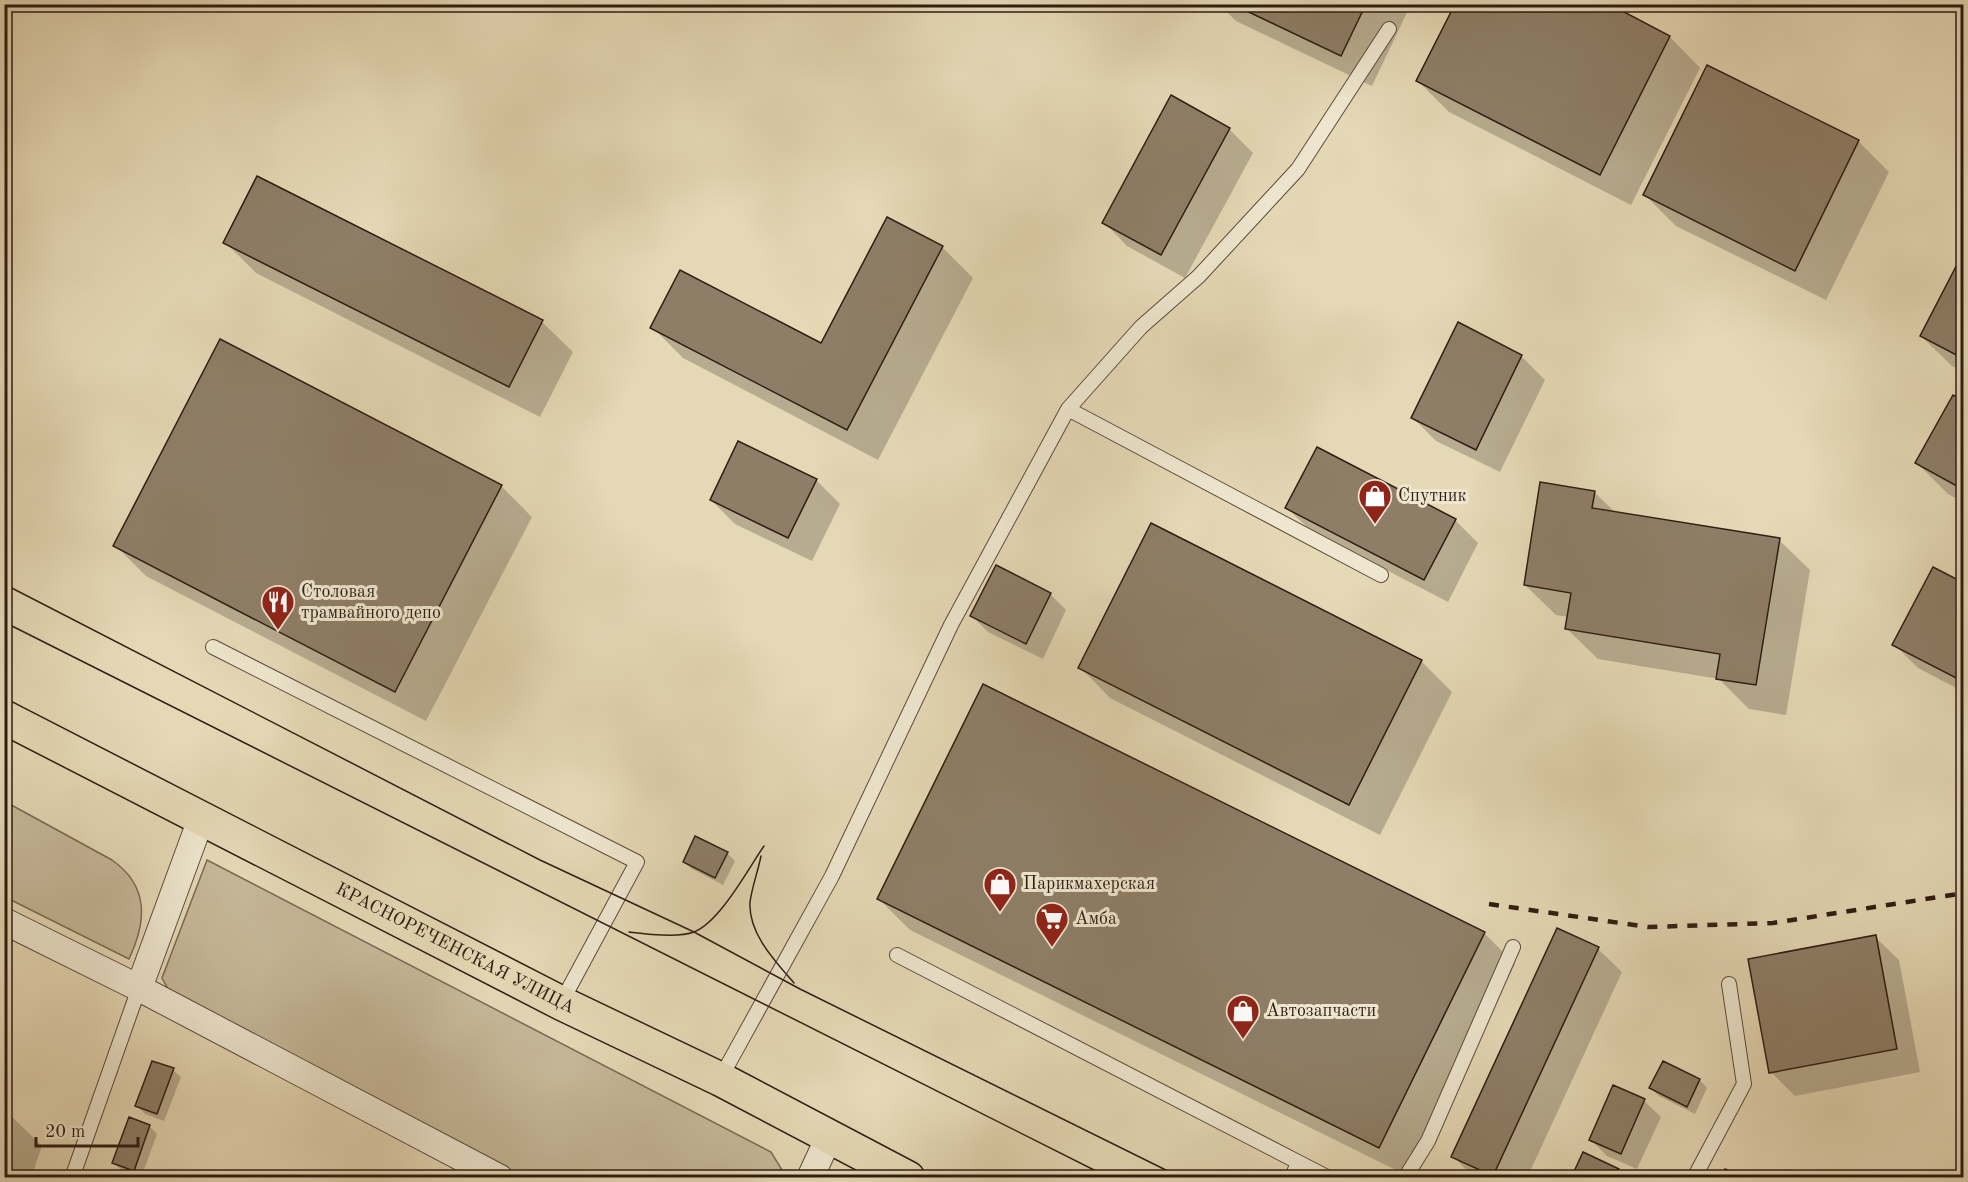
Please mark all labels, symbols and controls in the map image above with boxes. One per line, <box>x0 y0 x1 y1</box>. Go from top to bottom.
shop icon: Спутник <box>1357 478 1393 525</box>
place label: Спутник <box>1398 487 1467 505</box>
place label: Столовая трамвайного депо <box>301 583 441 622</box>
restaurant icon: Столовая трамвайного депо <box>260 584 296 631</box>
shop icon: Парикмахерская <box>982 866 1018 913</box>
place label: Парикмахерская <box>1023 875 1155 893</box>
street label: КРАСНОРЕЧЕНСКАЯ УЛИЦА <box>333 880 577 1017</box>
supermarket icon: Амба <box>1034 901 1070 948</box>
place label: Амба <box>1075 910 1117 928</box>
shop icon: Автозапчасти <box>1225 993 1261 1040</box>
place label: Автозапчасти <box>1266 1002 1376 1020</box>
scale bar <box>36 1110 138 1148</box>
text: 20 m <box>45 1123 85 1141</box>

